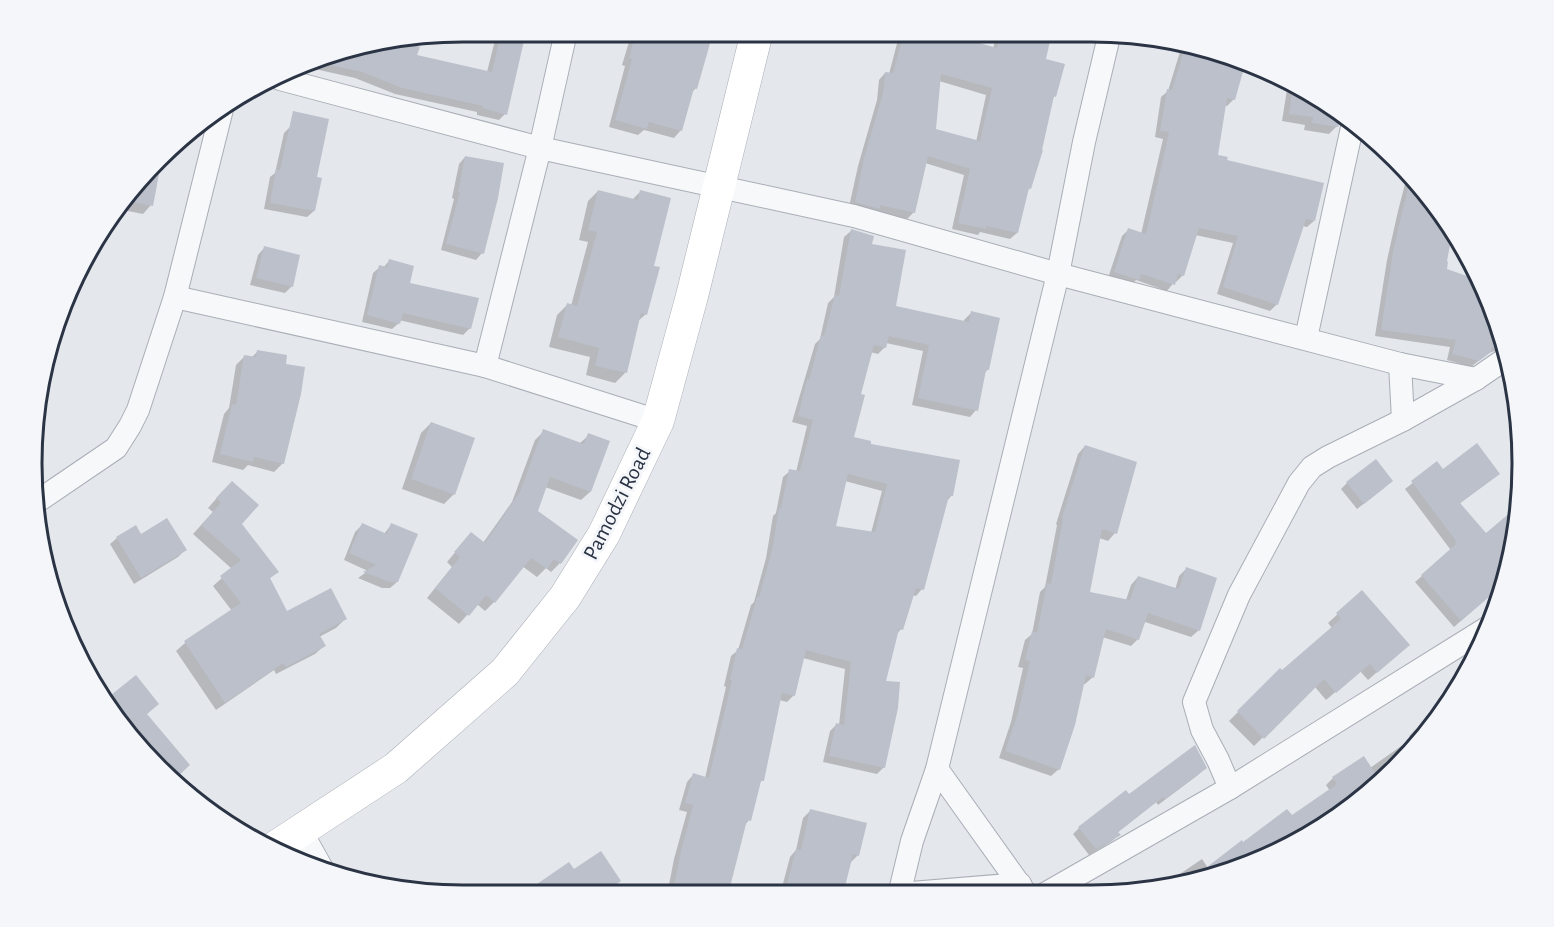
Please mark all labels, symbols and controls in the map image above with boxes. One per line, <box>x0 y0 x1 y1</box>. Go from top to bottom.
street label: Pamodzi Road <box>579 444 654 563</box>

